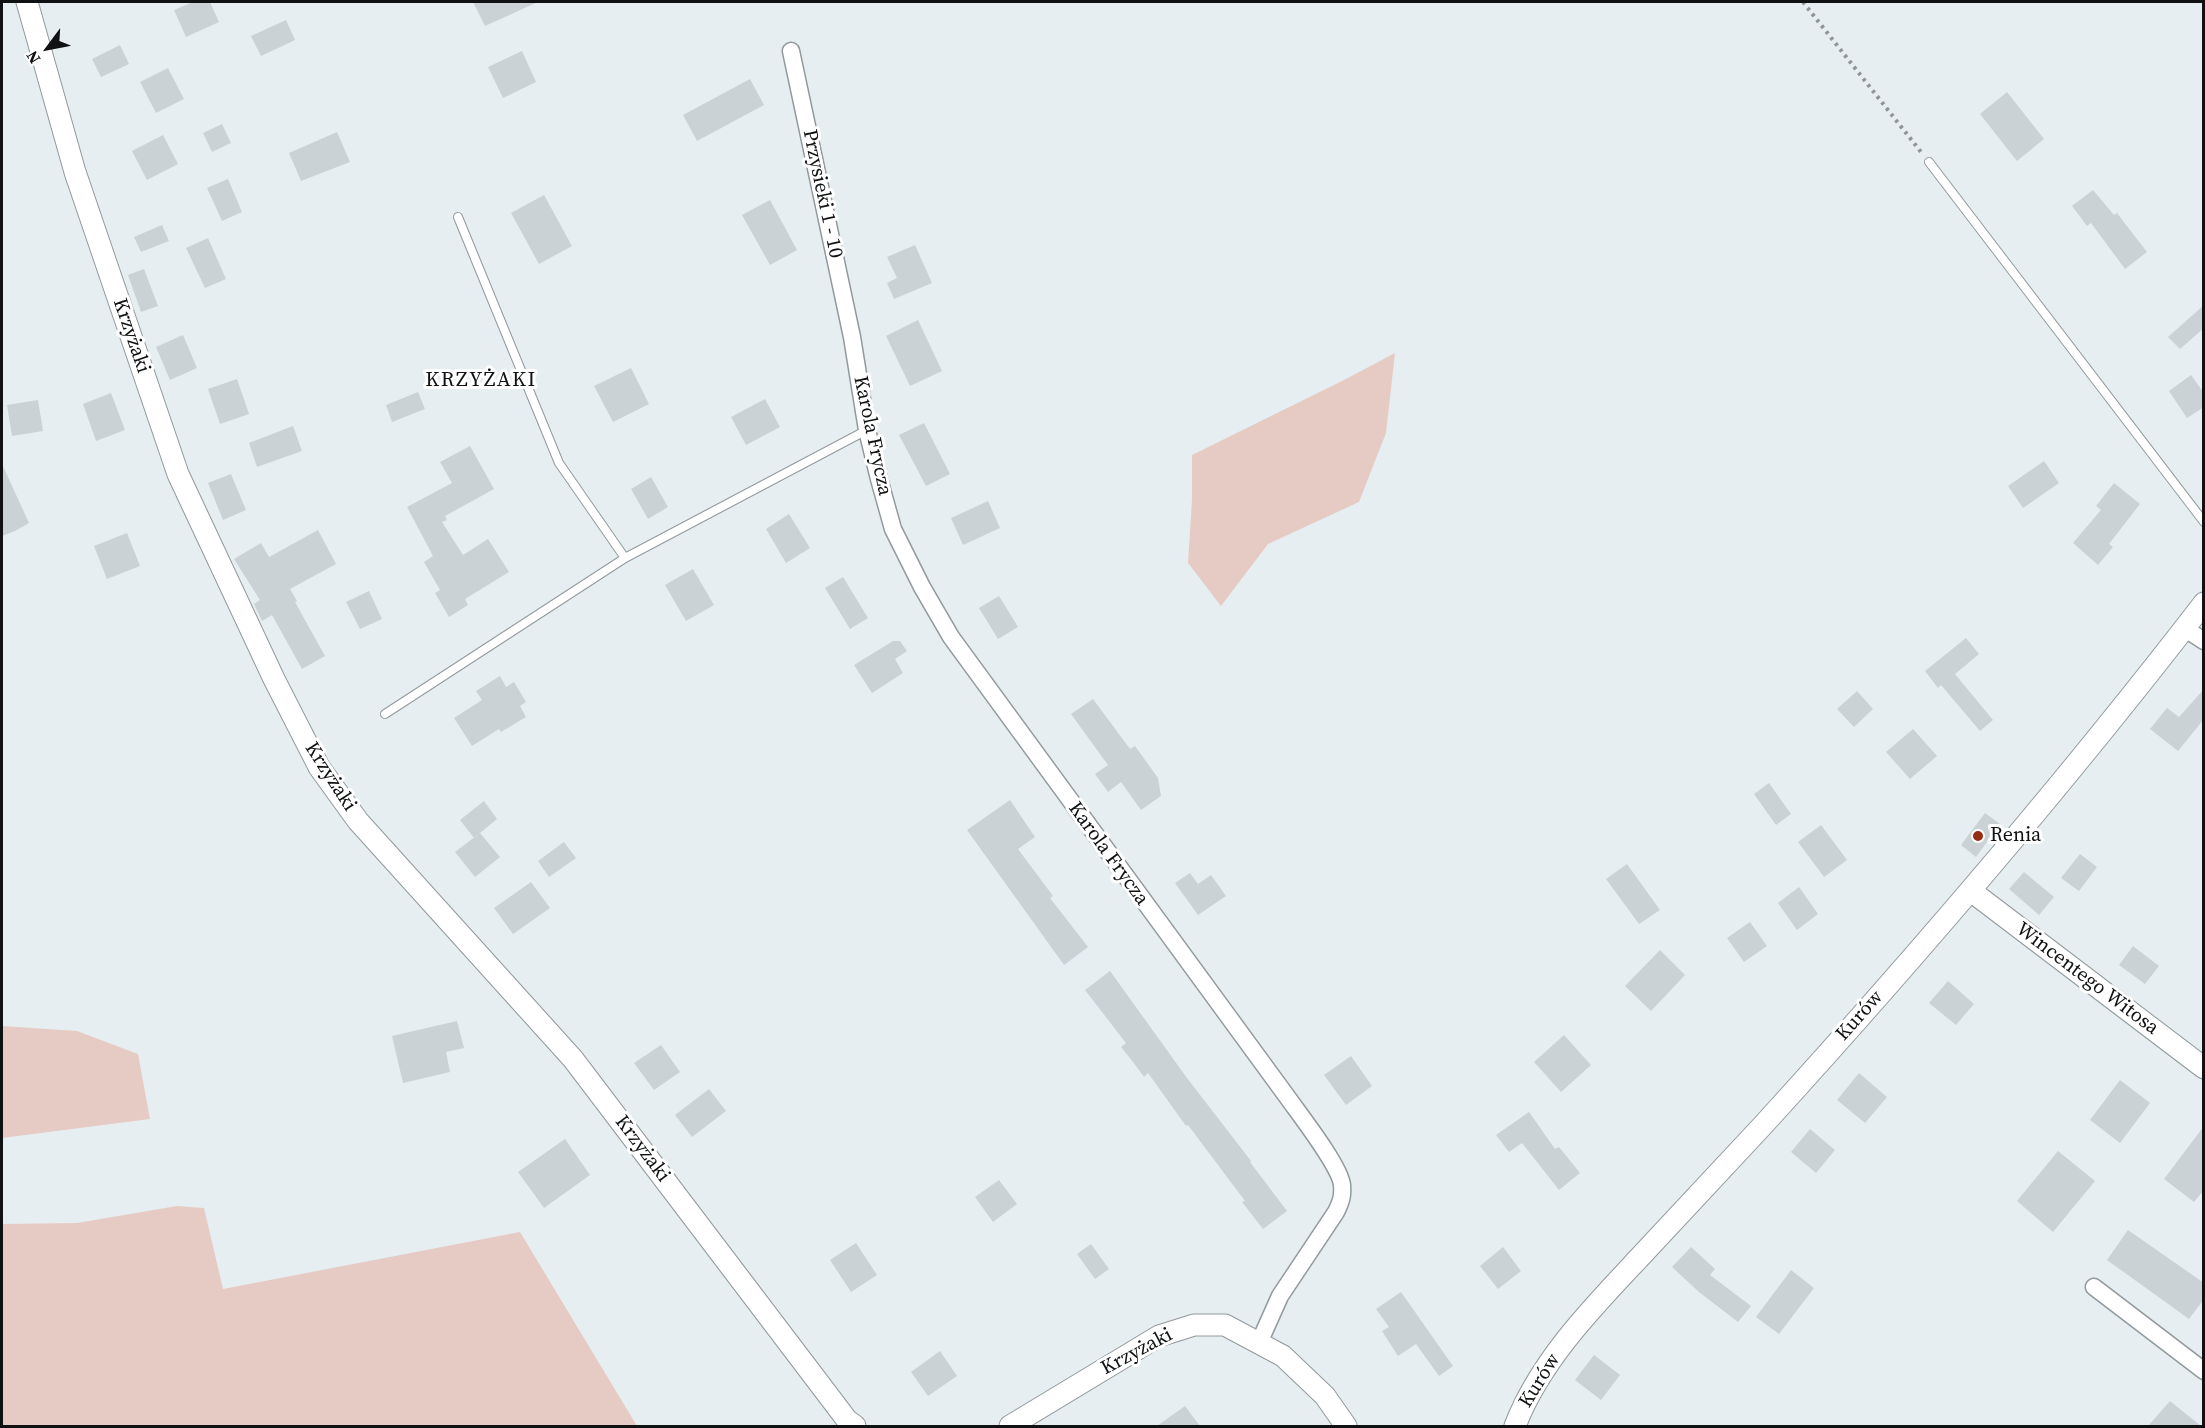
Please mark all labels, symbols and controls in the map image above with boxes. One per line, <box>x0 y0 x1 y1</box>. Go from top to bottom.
north arrow <box>18 18 78 78</box>
text: N <box>20 47 45 68</box>
street label: Przysieki 1 - 10 <box>797 127 847 261</box>
street label: Krzyżaki <box>107 296 155 376</box>
district label: KRZYŻAKI <box>425 368 537 394</box>
street label: Karola Frycza <box>848 374 896 498</box>
street label: Krzyżaki <box>299 738 361 816</box>
street label: Karola Frycza <box>1063 798 1153 910</box>
place label: Renia <box>1990 824 2041 848</box>
marker: Renia <box>1971 829 1985 843</box>
street label: Wincentego Witosa <box>2011 918 2163 1040</box>
street label: Kurów <box>1831 986 1889 1046</box>
street label: Krzyżaki <box>609 1111 675 1187</box>
street label: Krzyżaki <box>1097 1323 1177 1381</box>
street label: Kurów <box>1514 1350 1566 1412</box>

